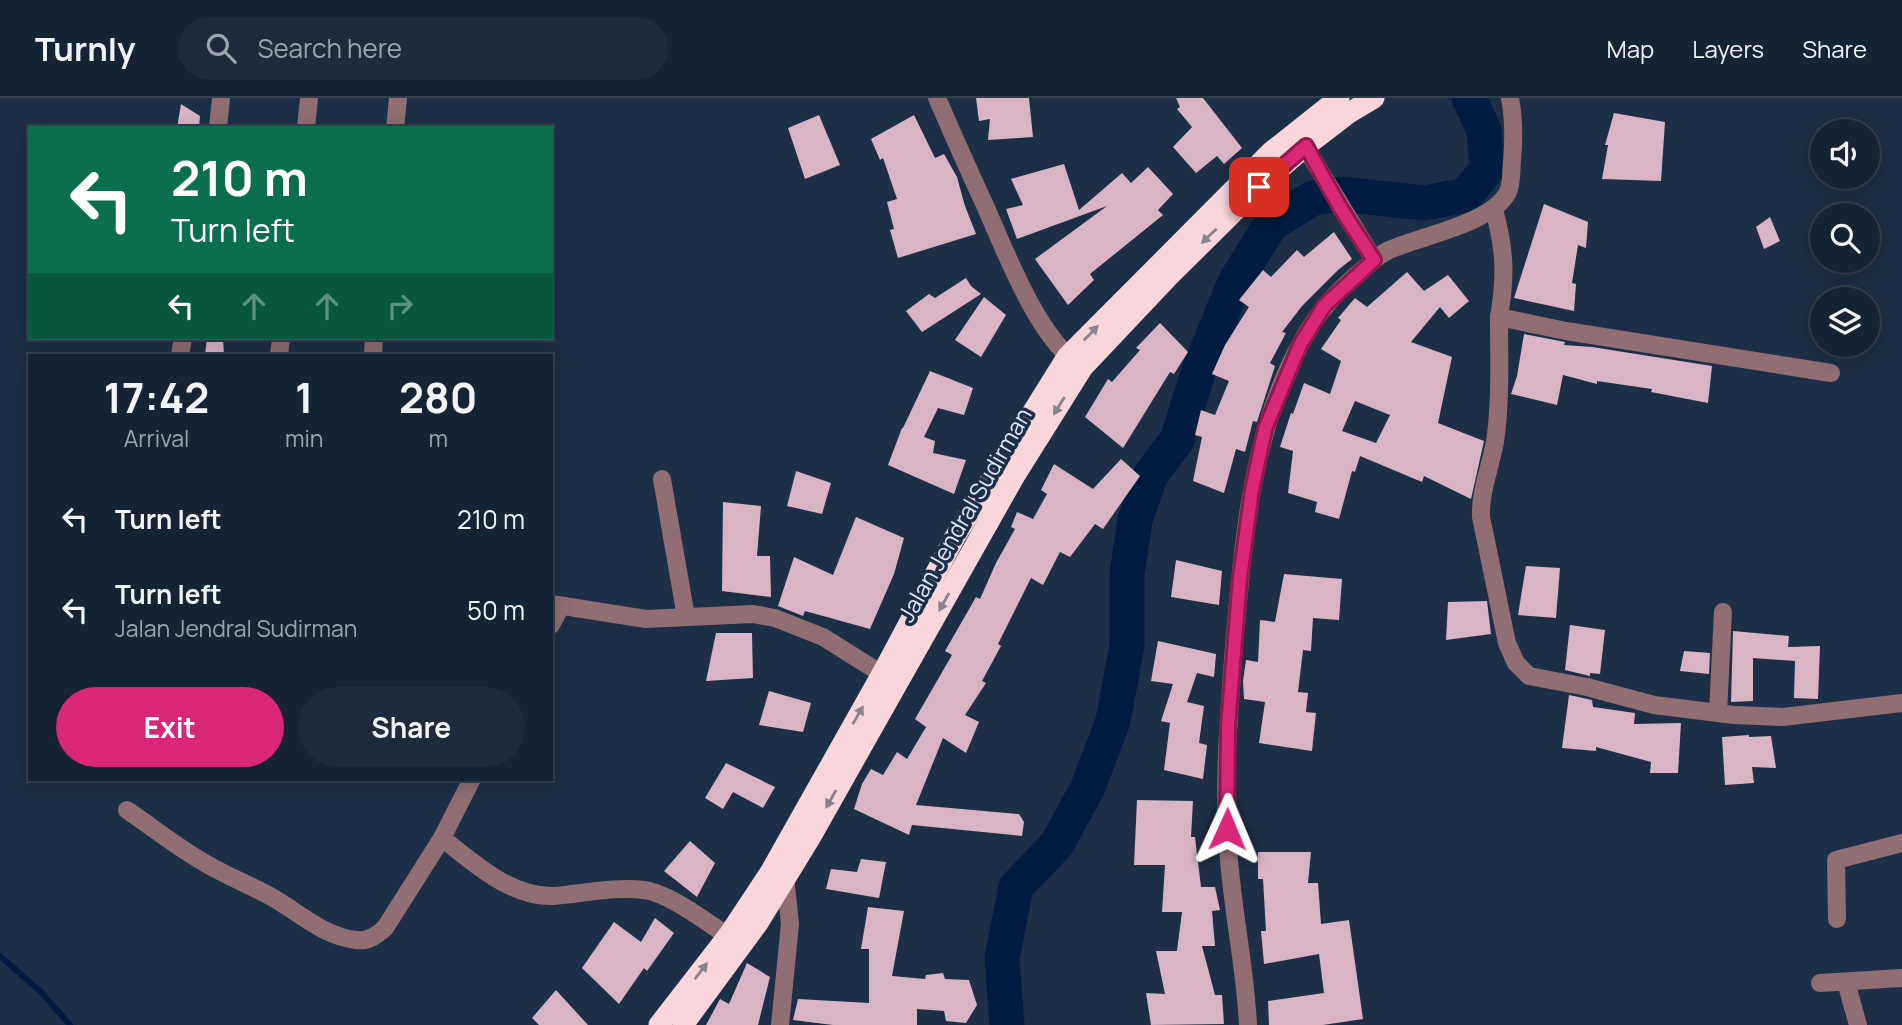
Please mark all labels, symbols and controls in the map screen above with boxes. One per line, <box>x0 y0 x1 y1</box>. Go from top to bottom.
search box <box>178 17 668 80</box>
text: Turnly <box>35 26 136 71</box>
icon: search <box>202 29 240 67</box>
text: Search here <box>258 30 402 66</box>
text: Map <box>1607 32 1654 65</box>
text: Layers <box>1692 32 1764 65</box>
text: Share <box>1802 32 1867 65</box>
map controls <box>1810 119 1880 357</box>
button: sound <box>1810 119 1880 189</box>
text: 210 m <box>171 144 308 211</box>
icon: left <box>56 154 147 245</box>
pin <box>1229 157 1289 217</box>
icon: arrive <box>1240 168 1278 206</box>
button: search <box>1810 203 1880 273</box>
text: Turn left <box>171 208 295 252</box>
one-way arrow <box>1201 228 1218 244</box>
icon: left <box>162 287 200 325</box>
icon: ahead <box>235 287 273 325</box>
icon: ahead <box>308 287 346 325</box>
icon: right <box>381 287 419 325</box>
button: layers <box>1810 287 1880 357</box>
one-way arrow <box>1082 325 1098 342</box>
text: 17:42 <box>104 368 209 426</box>
text: 1 <box>295 368 313 426</box>
text: 280 <box>399 368 477 426</box>
one-way arrow <box>1053 396 1066 415</box>
street label: Jalan Jendral Sudirman <box>890 402 1039 627</box>
text: Arrival <box>124 422 189 454</box>
text: min <box>285 422 323 454</box>
text: m <box>428 422 448 454</box>
icon: left <box>56 500 94 538</box>
text: Turn left <box>115 501 222 537</box>
text: 210 m <box>457 501 525 537</box>
text: Turn left <box>115 576 222 612</box>
icon: left <box>56 591 94 629</box>
text: 50 m <box>467 592 525 628</box>
one-way arrow <box>938 592 950 612</box>
text: Jalan Jendral Sudirman <box>115 612 357 644</box>
button: Exit <box>56 687 284 767</box>
button: Share <box>298 687 525 767</box>
one-way arrow <box>852 705 864 724</box>
one-way arrow <box>825 790 837 809</box>
position arrow <box>1190 792 1264 866</box>
one-way arrow <box>694 962 708 980</box>

